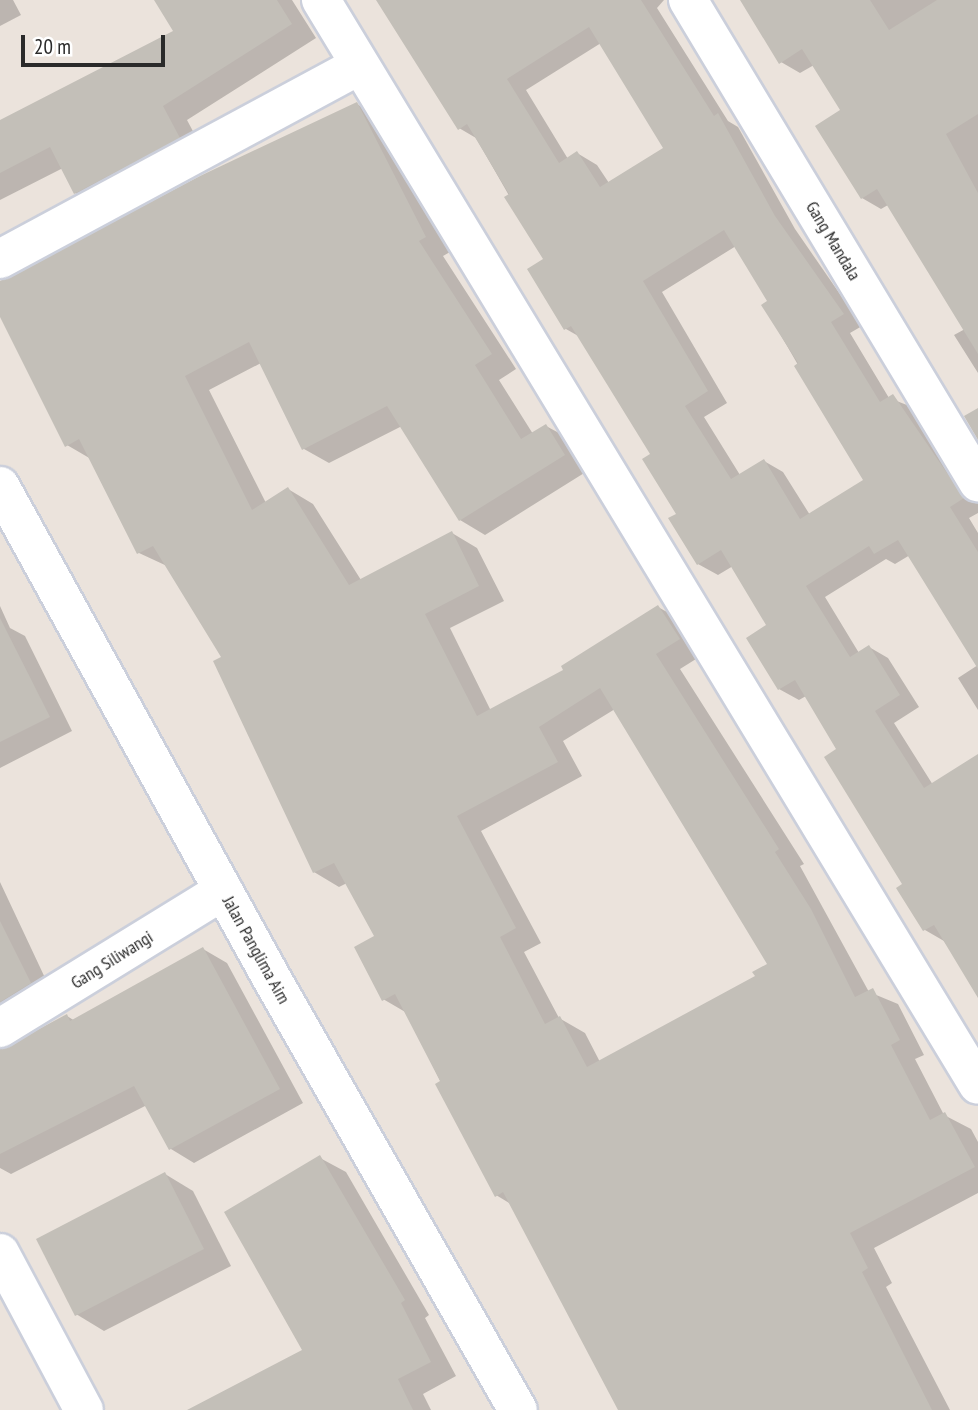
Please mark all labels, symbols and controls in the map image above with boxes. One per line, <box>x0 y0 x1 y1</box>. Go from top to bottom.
scale bar <box>24 21 168 65</box>
text: 20 m <box>34 33 71 60</box>
street label: Gang Mandala <box>801 198 865 284</box>
street label: Jalan Panglima Aim <box>217 892 295 1008</box>
street label: Gang Siliwangi <box>67 926 157 994</box>

